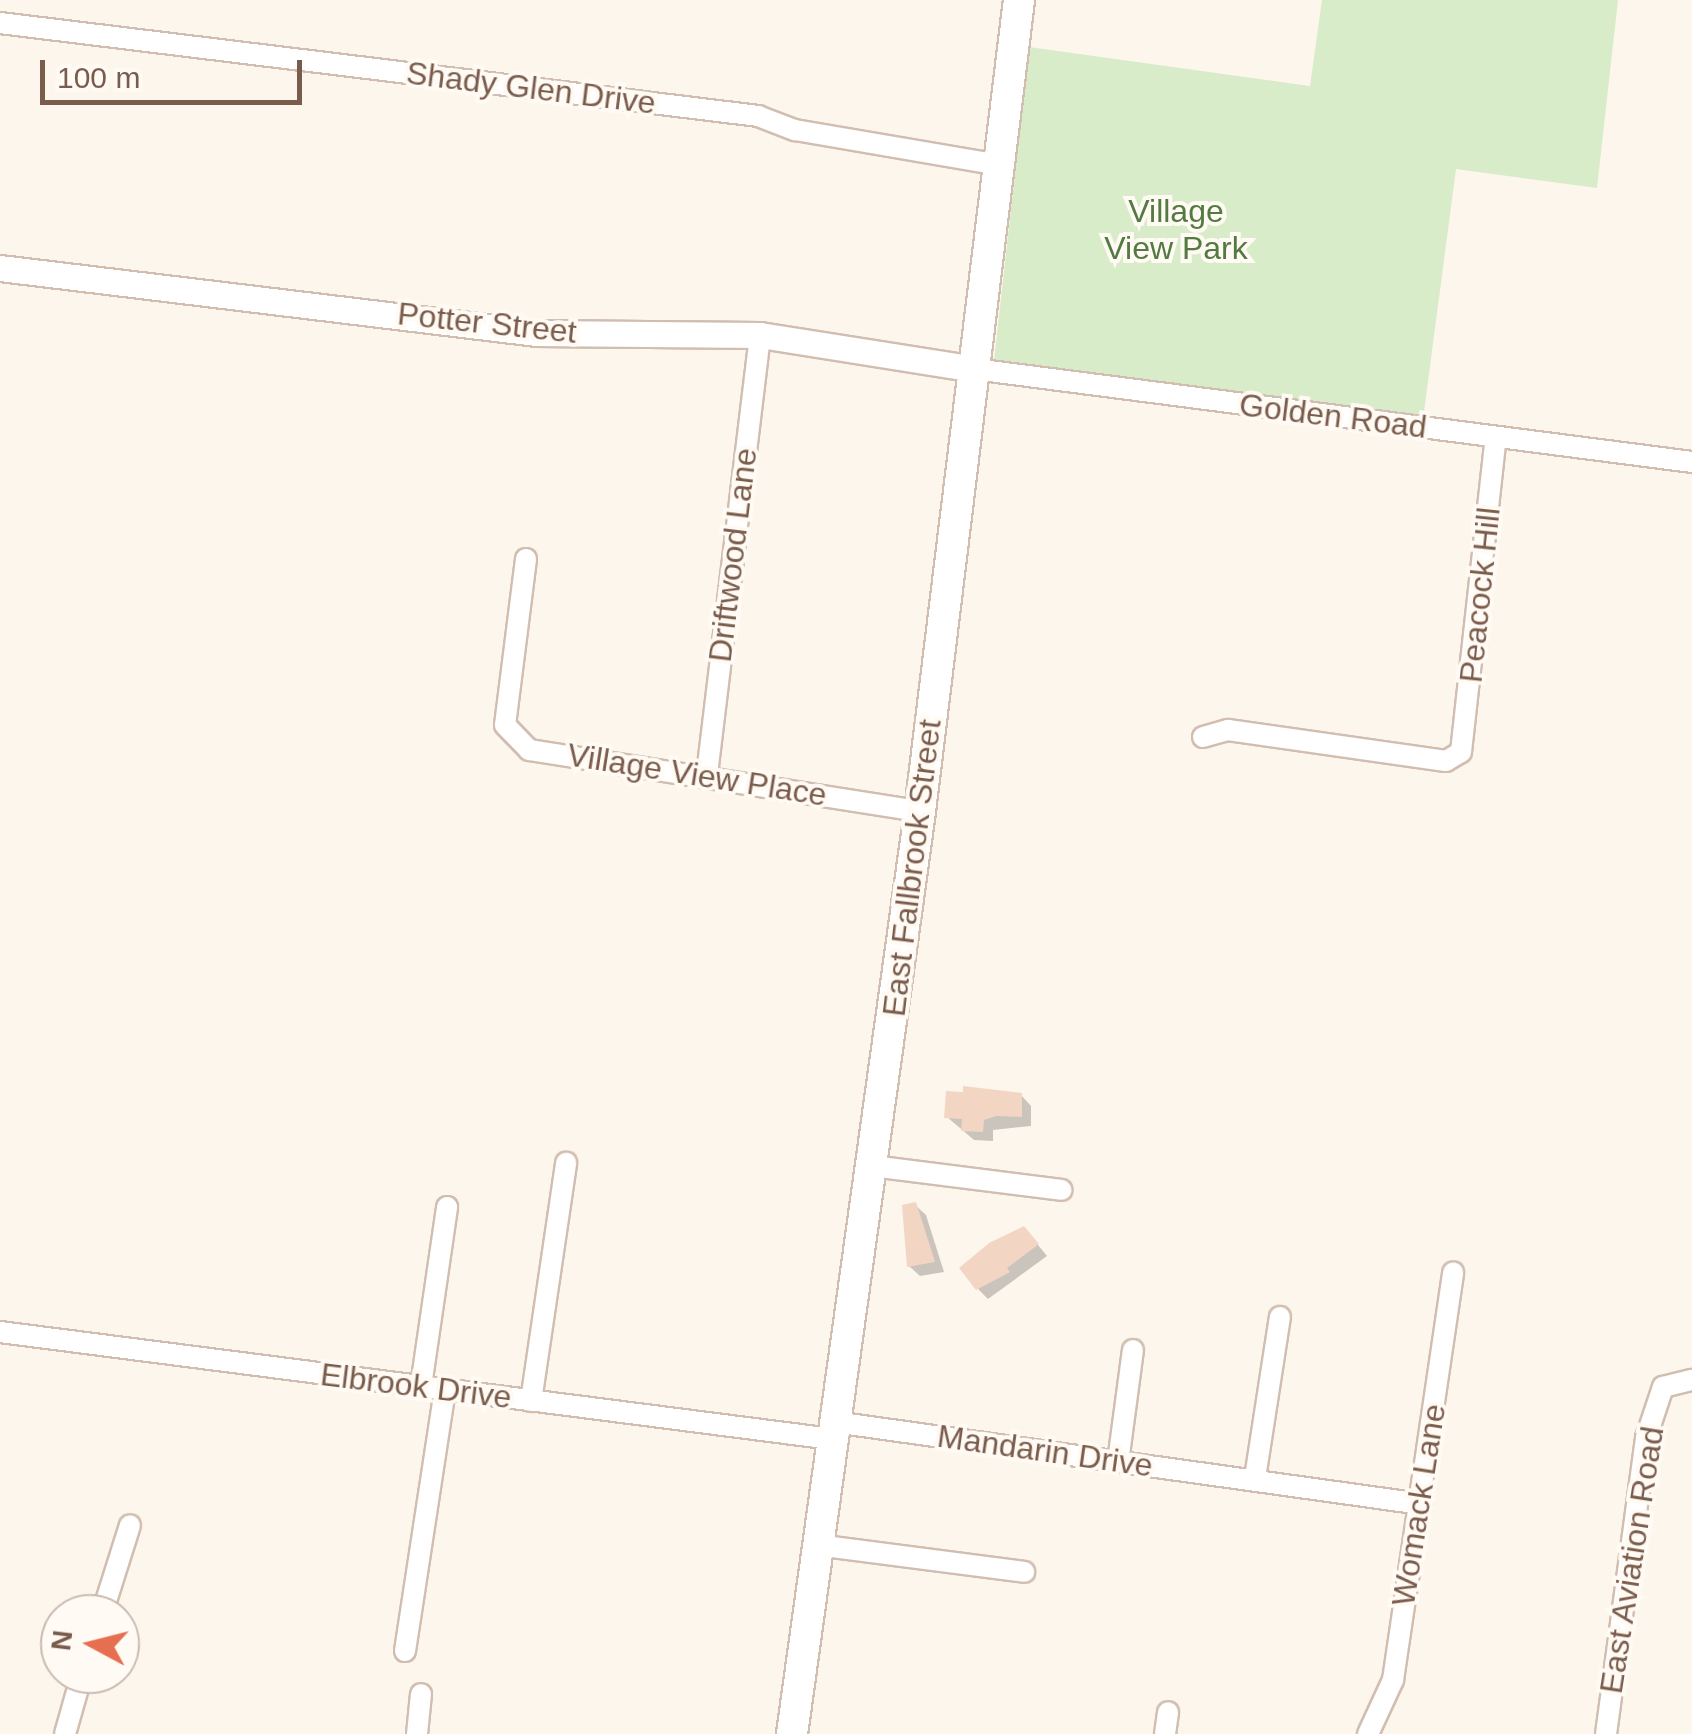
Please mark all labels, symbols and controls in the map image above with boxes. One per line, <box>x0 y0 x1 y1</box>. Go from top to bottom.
scale bar <box>45 40 308 102</box>
street label: Shady Glen Drive <box>404 54 658 122</box>
text: 100 m <box>57 61 140 94</box>
park label: Village View Park <box>1104 193 1248 268</box>
street label: Potter Street <box>396 295 578 351</box>
street label: Golden Road <box>1237 385 1429 447</box>
street label: Driftwood Lane <box>701 446 765 664</box>
street label: Peacock Hill <box>1452 505 1508 685</box>
street label: East Fallbrook Street <box>875 717 949 1019</box>
street label: Village View Place <box>565 736 829 814</box>
street label: Elbrook Drive <box>318 1355 514 1417</box>
street label: Womack Lane <box>1384 1401 1454 1609</box>
street label: Mandarin Drive <box>935 1417 1155 1485</box>
street label: East Aviation Road <box>1592 1423 1672 1697</box>
north arrow <box>40 1594 140 1694</box>
text: N <box>45 1629 78 1652</box>

